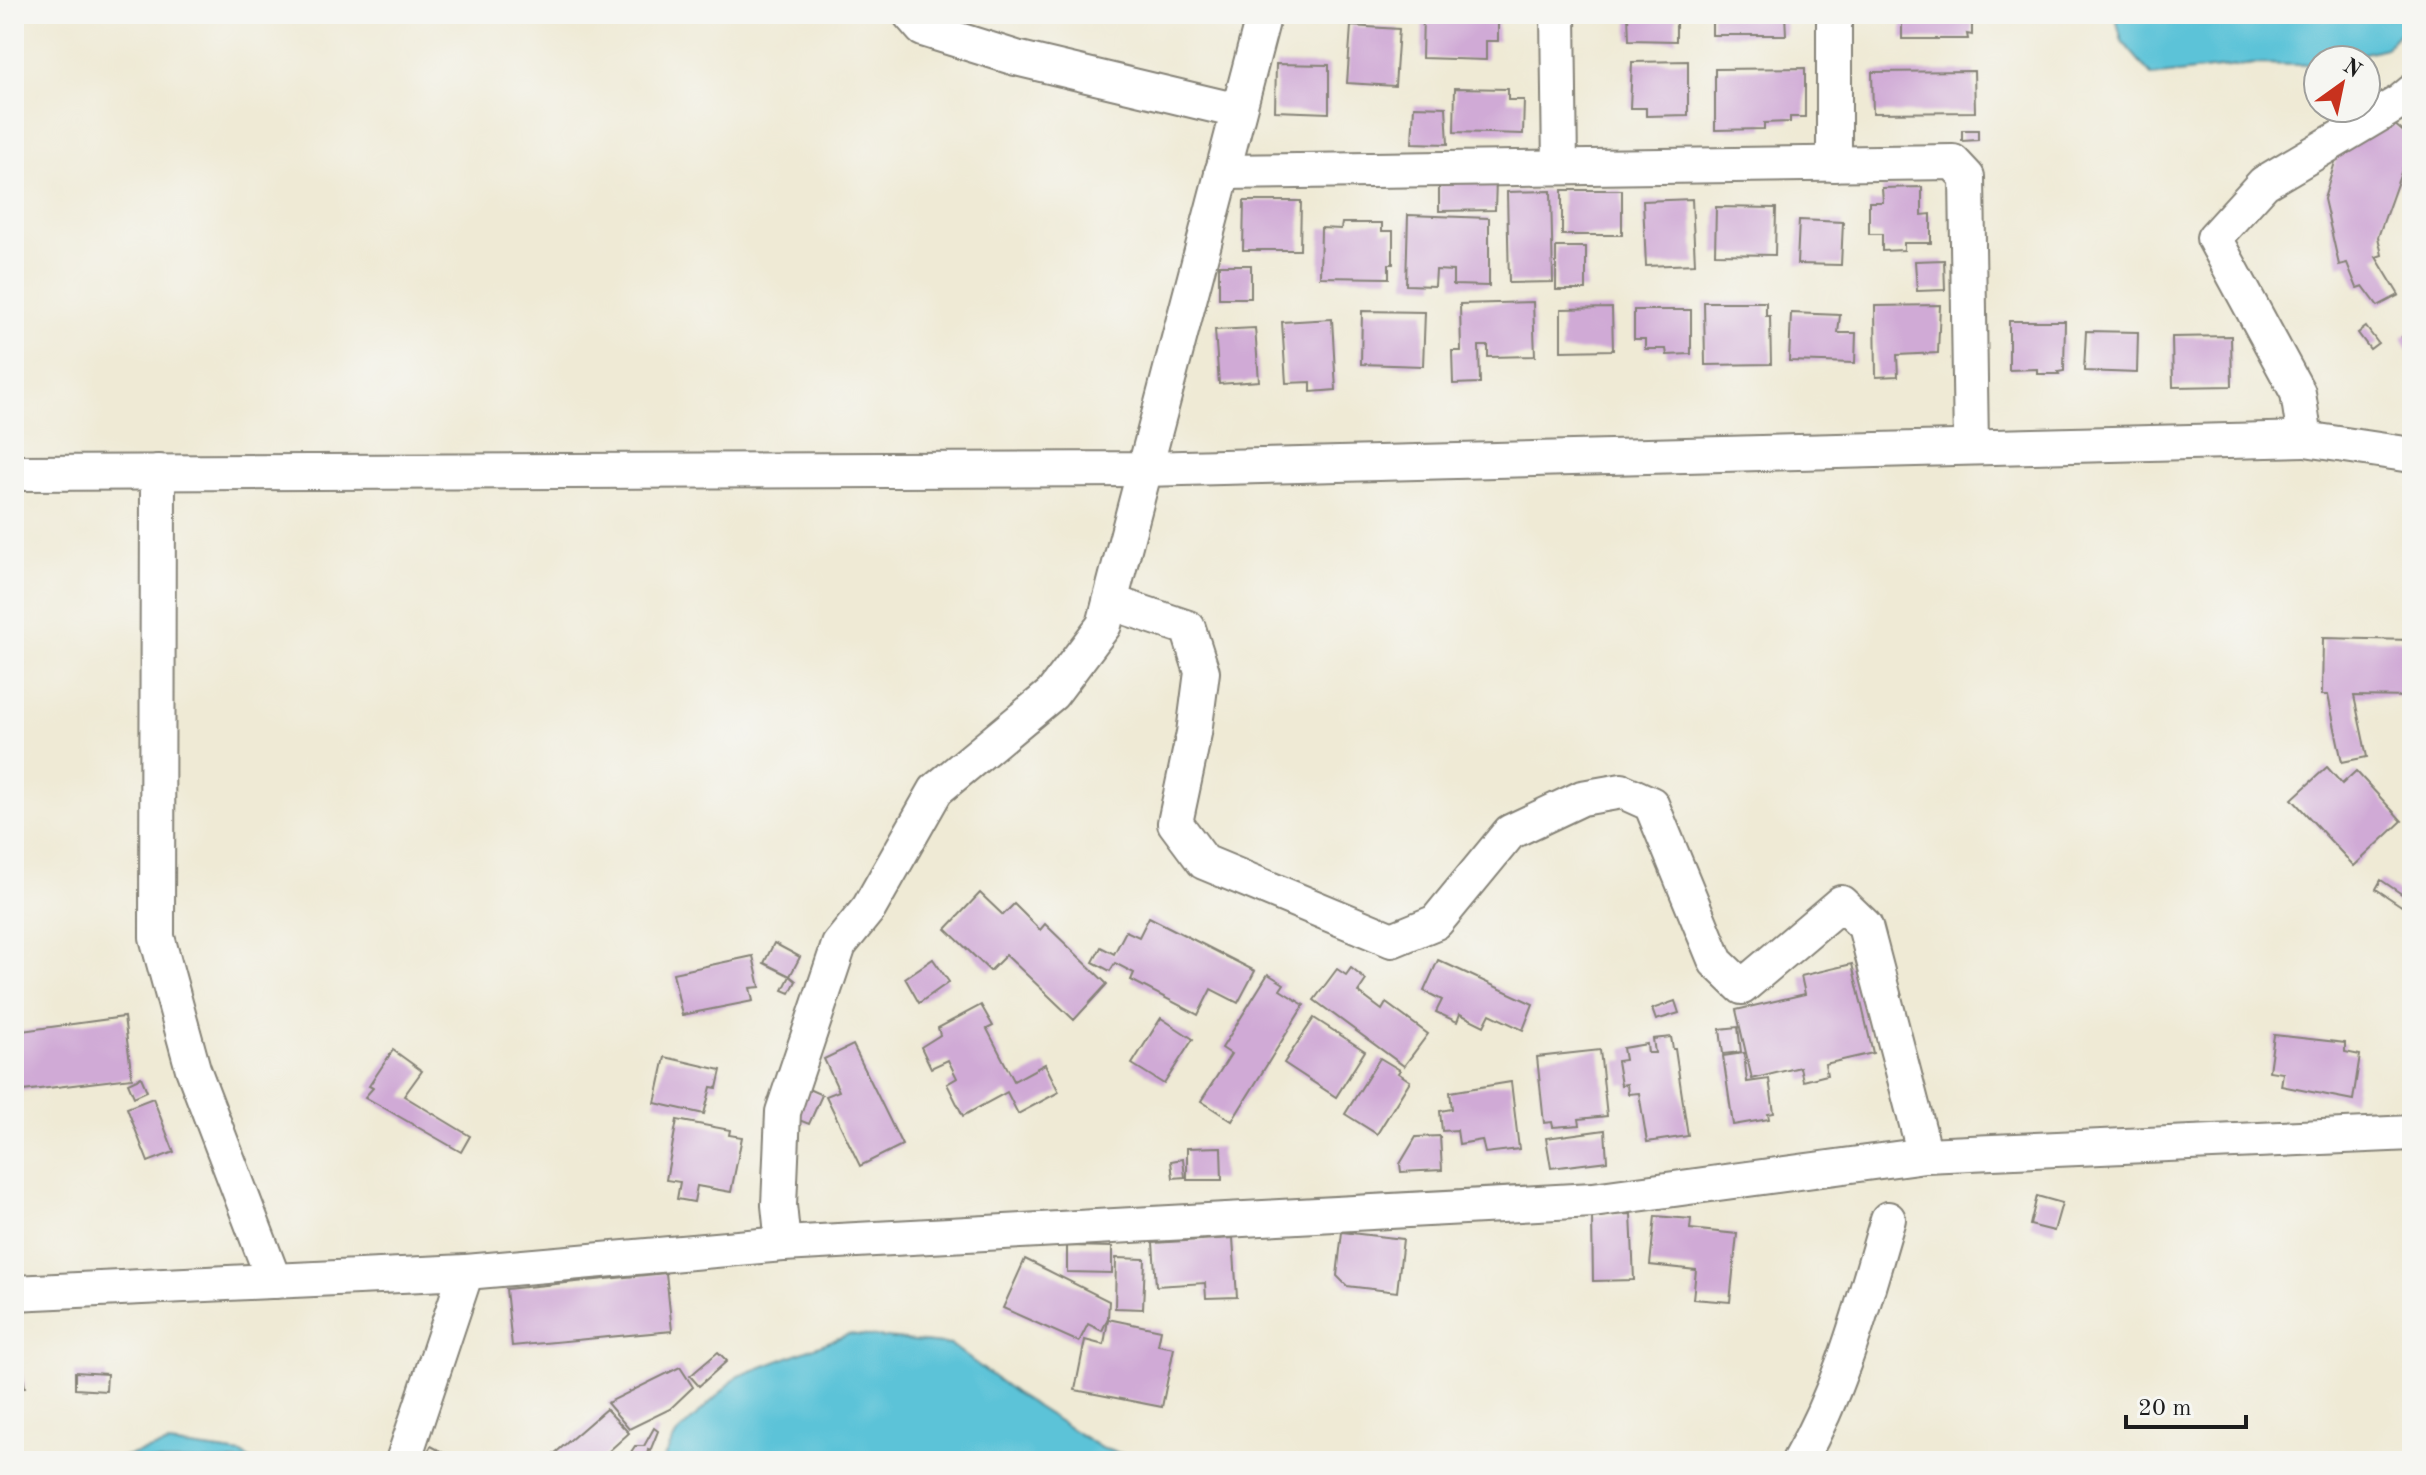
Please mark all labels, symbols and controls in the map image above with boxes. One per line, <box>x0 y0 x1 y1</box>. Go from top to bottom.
north arrow <box>2302 44 2382 124</box>
text: N <box>2339 55 2365 83</box>
scale bar <box>2126 1379 2246 1429</box>
text: 20 m <box>2138 1397 2192 1421</box>

